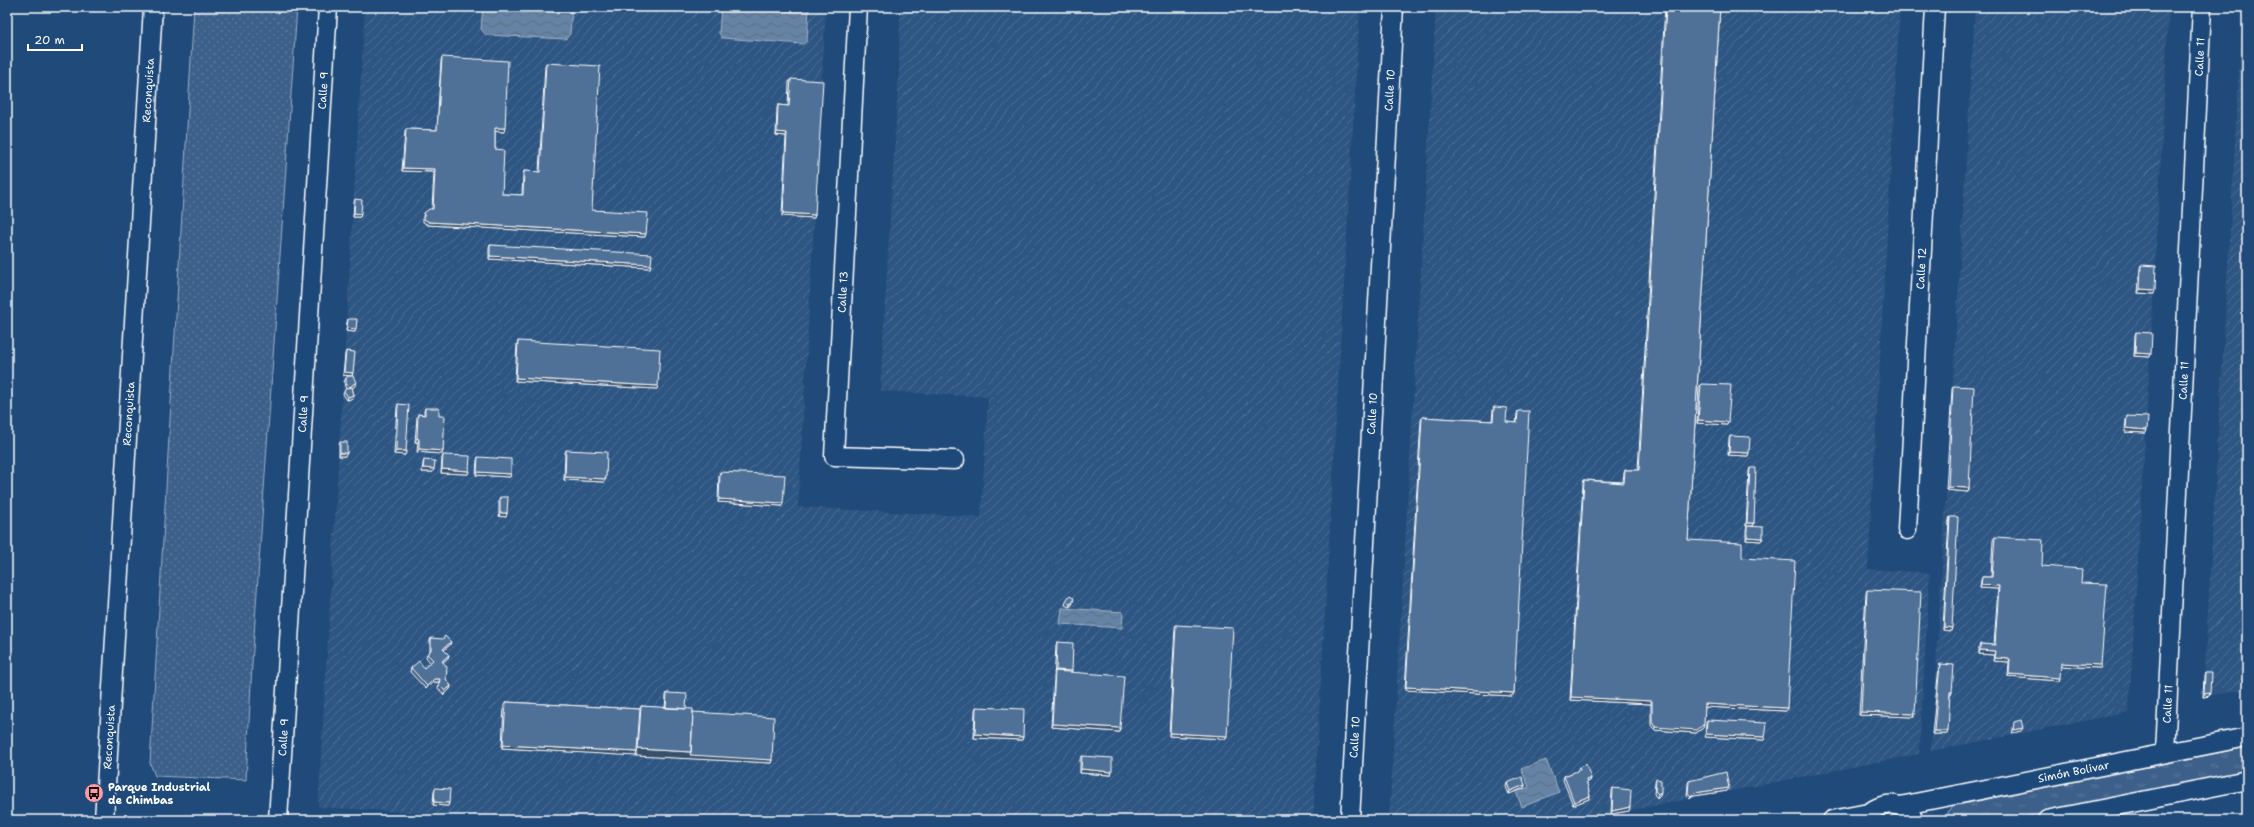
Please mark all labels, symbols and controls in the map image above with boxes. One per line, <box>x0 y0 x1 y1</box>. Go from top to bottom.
scale bar <box>28 26 82 52</box>
text: 20 m <box>34 32 65 48</box>
street label: Calle 11 <box>2191 37 2208 77</box>
street label: Reconquista <box>139 58 157 123</box>
street label: Calle 10 <box>1381 69 1398 111</box>
street label: Calle 9 <box>314 71 332 110</box>
street label: Calle 12 <box>1912 247 1930 290</box>
street label: Calle 13 <box>834 271 852 313</box>
street label: Calle 11 <box>2175 361 2192 400</box>
street label: Reconquista <box>119 381 138 446</box>
street label: Calle 10 <box>1363 392 1381 435</box>
street label: Calle 9 <box>294 395 312 433</box>
street label: Calle 11 <box>2159 684 2176 724</box>
street label: Reconquista <box>100 704 118 770</box>
street label: Calle 10 <box>1346 716 1363 758</box>
street label: Calle 9 <box>274 718 292 756</box>
street label: Simón Bolivar <box>2037 757 2111 786</box>
place label: Parque Industrial de Chimbas <box>108 780 211 808</box>
bus stop icon: Parque Industrial de Chimbas <box>83 782 105 804</box>

